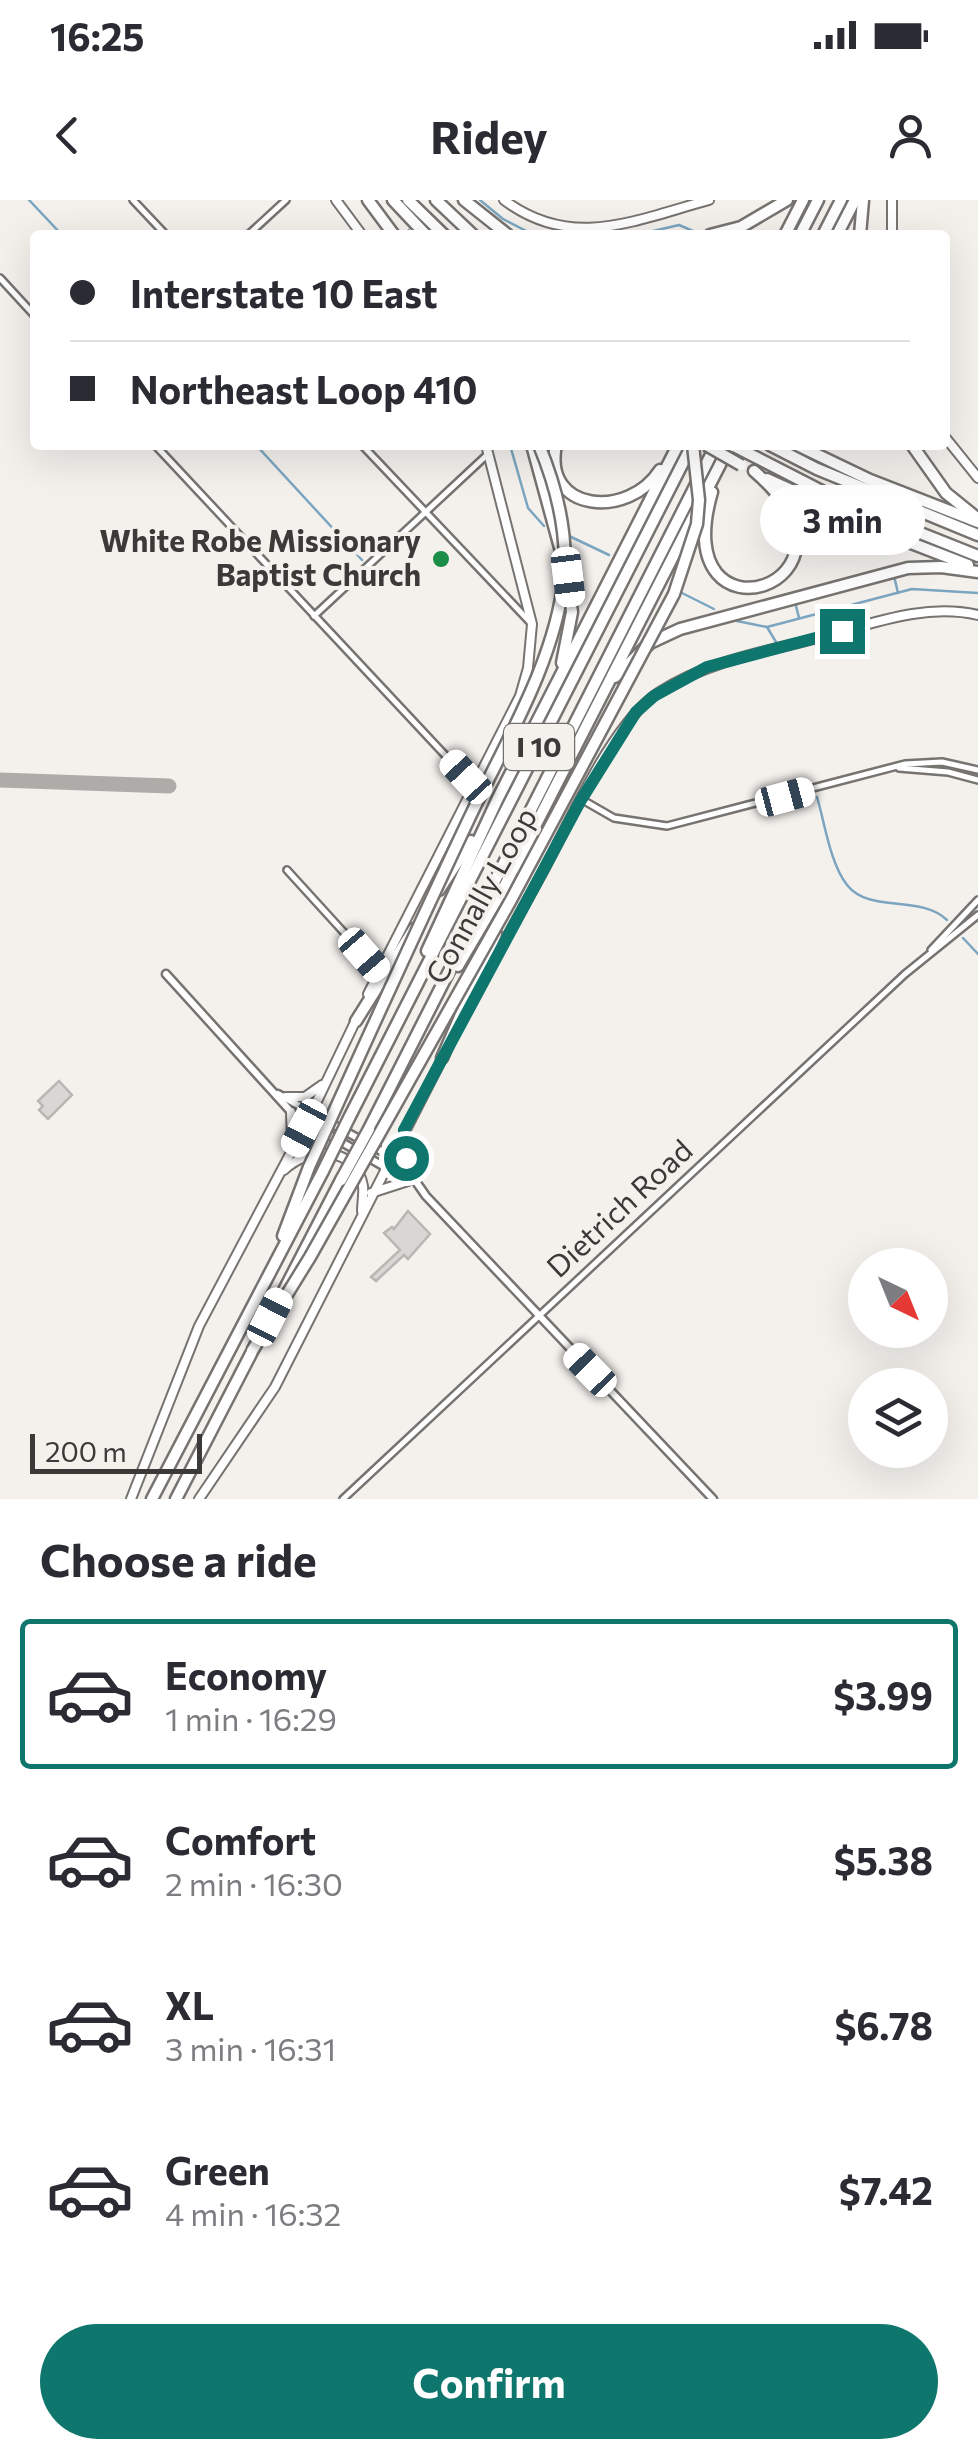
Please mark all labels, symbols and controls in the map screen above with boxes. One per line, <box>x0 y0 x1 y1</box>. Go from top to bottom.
text: 16:25 <box>50 12 144 59</box>
icon: back <box>40 108 95 163</box>
text: Ridey <box>430 108 548 163</box>
icon: person <box>883 108 938 163</box>
text: Interstate 10 East <box>130 269 438 316</box>
text: Northeast Loop 410 <box>130 365 478 412</box>
callout: 3 min <box>760 486 924 556</box>
text: 3 min <box>802 500 883 540</box>
place label: White Robe Missionary Baptist Church <box>100 521 422 592</box>
car <box>549 545 587 609</box>
marker: White Robe Missionary Baptist Church <box>430 548 452 570</box>
route end <box>820 609 865 654</box>
road number: I 10 <box>504 724 574 770</box>
car <box>435 745 497 809</box>
car <box>752 775 818 819</box>
street label: Connally Loop <box>416 800 543 989</box>
car <box>333 923 395 987</box>
car <box>277 1094 331 1162</box>
street label: Dietrich Road <box>538 1130 699 1284</box>
route start <box>384 1136 429 1181</box>
north arrow <box>848 1248 948 1348</box>
map controls <box>848 1248 948 1468</box>
car <box>243 1283 297 1351</box>
car <box>558 1338 622 1402</box>
button: layers <box>848 1368 948 1468</box>
scale bar <box>30 1429 202 1474</box>
text: 200 m <box>45 1434 127 1468</box>
text: Choose a ride <box>40 1531 317 1586</box>
icon: car <box>45 1649 135 1739</box>
text: Economy <box>165 1651 327 1698</box>
text: $3.99 <box>833 1671 933 1718</box>
text: 1 min · 16:29 <box>165 1698 337 1738</box>
icon: car <box>45 1814 135 1904</box>
text: Comfort <box>165 1816 316 1863</box>
text: $5.38 <box>834 1836 933 1883</box>
text: 2 min · 16:30 <box>165 1863 343 1903</box>
icon: car <box>45 1979 135 2069</box>
text: XL <box>165 1981 214 2028</box>
text: $6.78 <box>834 2001 933 2048</box>
text: 3 min · 16:31 <box>165 2028 336 2068</box>
icon: car <box>45 2144 135 2234</box>
text: Green <box>165 2146 270 2193</box>
text: $7.42 <box>839 2166 933 2213</box>
text: 4 min · 16:32 <box>165 2193 341 2233</box>
button: Confirm <box>40 2324 938 2439</box>

